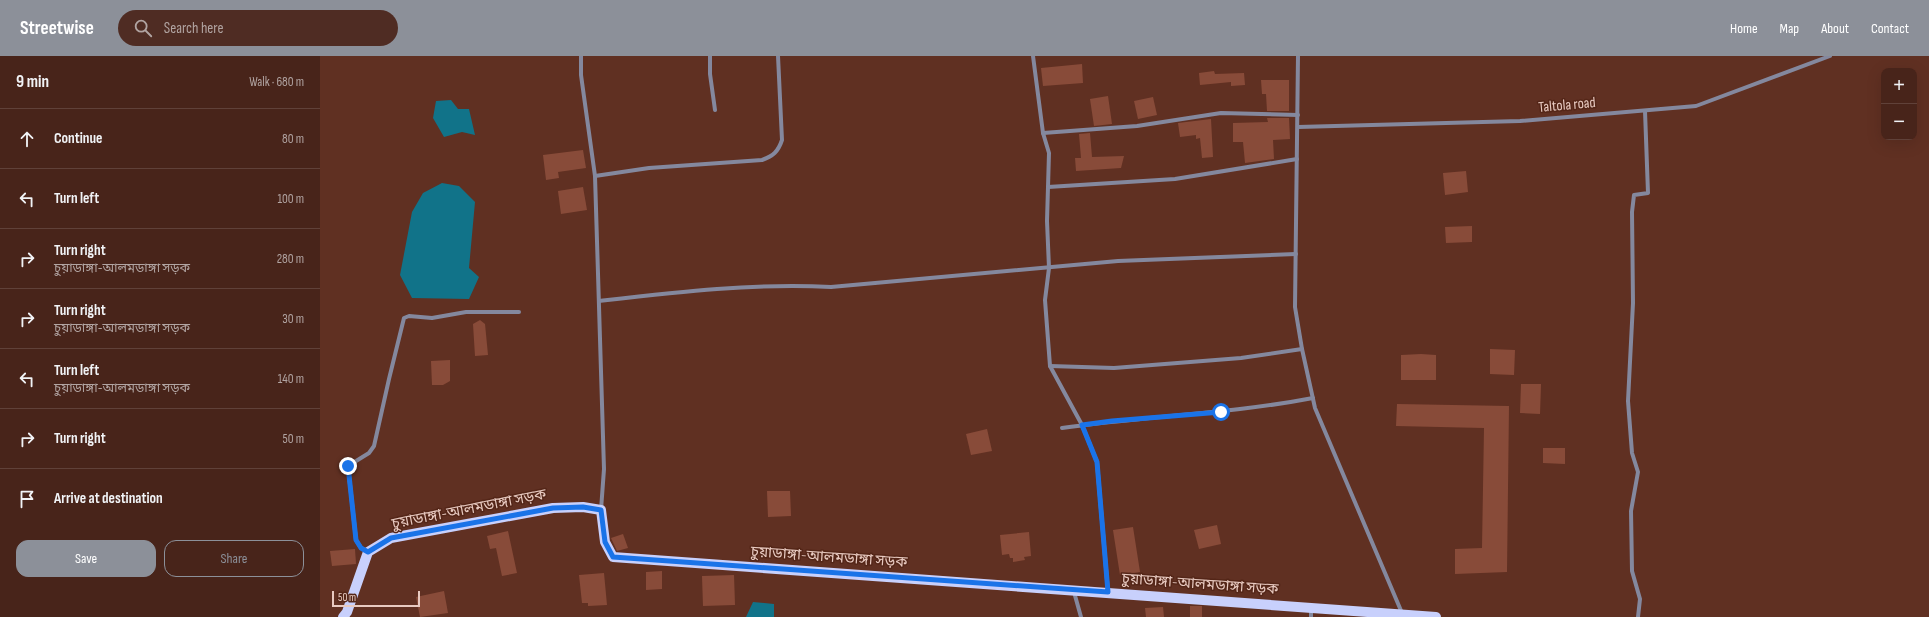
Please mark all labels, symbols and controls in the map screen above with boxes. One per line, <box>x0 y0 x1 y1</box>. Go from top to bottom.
search box <box>118 10 398 46</box>
text: Streetwise <box>20 17 94 40</box>
icon: search <box>132 17 154 39</box>
text: Search here <box>164 19 223 38</box>
text: Home <box>1730 20 1758 37</box>
text: Map <box>1780 20 1799 37</box>
text: About <box>1821 20 1849 37</box>
text: Contact <box>1871 20 1909 37</box>
map controls <box>1881 68 1917 140</box>
button: + <box>1881 68 1917 104</box>
text: 9 min <box>16 72 49 92</box>
text: Walk · 680 m <box>249 74 304 90</box>
street label: Taltola road <box>1537 93 1597 117</box>
button: − <box>1881 104 1917 140</box>
icon: ahead <box>16 128 38 150</box>
text: Continue <box>54 129 103 148</box>
text: 80 m <box>282 131 304 147</box>
icon: left <box>16 188 38 210</box>
text: Turn left <box>54 189 99 208</box>
text: 100 m <box>277 191 304 207</box>
text: Turn right <box>54 241 106 260</box>
icon: right <box>16 248 38 270</box>
text: 280 m <box>277 251 304 267</box>
text: চুয়াডাঙ্গা-আলমডাঙ্গা সড়ক <box>54 260 190 276</box>
text: Turn right <box>54 301 106 320</box>
icon: right <box>16 308 38 330</box>
text: 30 m <box>282 311 304 327</box>
text: চুয়াডাঙ্গা-আলমডাঙ্গা সড়ক <box>54 320 190 336</box>
text: Turn left <box>54 361 99 380</box>
icon: left <box>16 368 38 390</box>
text: 140 m <box>278 371 304 387</box>
text: চুয়াডাঙ্গা-আলমডাঙ্গা সড়ক <box>54 380 190 396</box>
route start <box>1212 403 1230 421</box>
icon: right <box>16 428 38 450</box>
text: Turn right <box>54 429 106 448</box>
text: 50 m <box>283 431 304 447</box>
route end <box>339 457 357 475</box>
street label: চুয়াডাঙ্গা-আলমডাঙ্গা সড়ক <box>389 485 549 533</box>
icon: arrive <box>16 488 38 510</box>
text: Arrive at destination <box>54 489 163 508</box>
button: Save <box>16 540 156 577</box>
button: Share <box>164 540 304 577</box>
street label: চুয়াডাঙ্গা-আলমডাঙ্গা সড়ক <box>749 542 909 572</box>
street label: চুয়াডাঙ্গা-আলমডাঙ্গা সড়ক <box>1120 569 1280 599</box>
scale bar <box>332 589 420 608</box>
text: 50 m <box>338 591 356 604</box>

